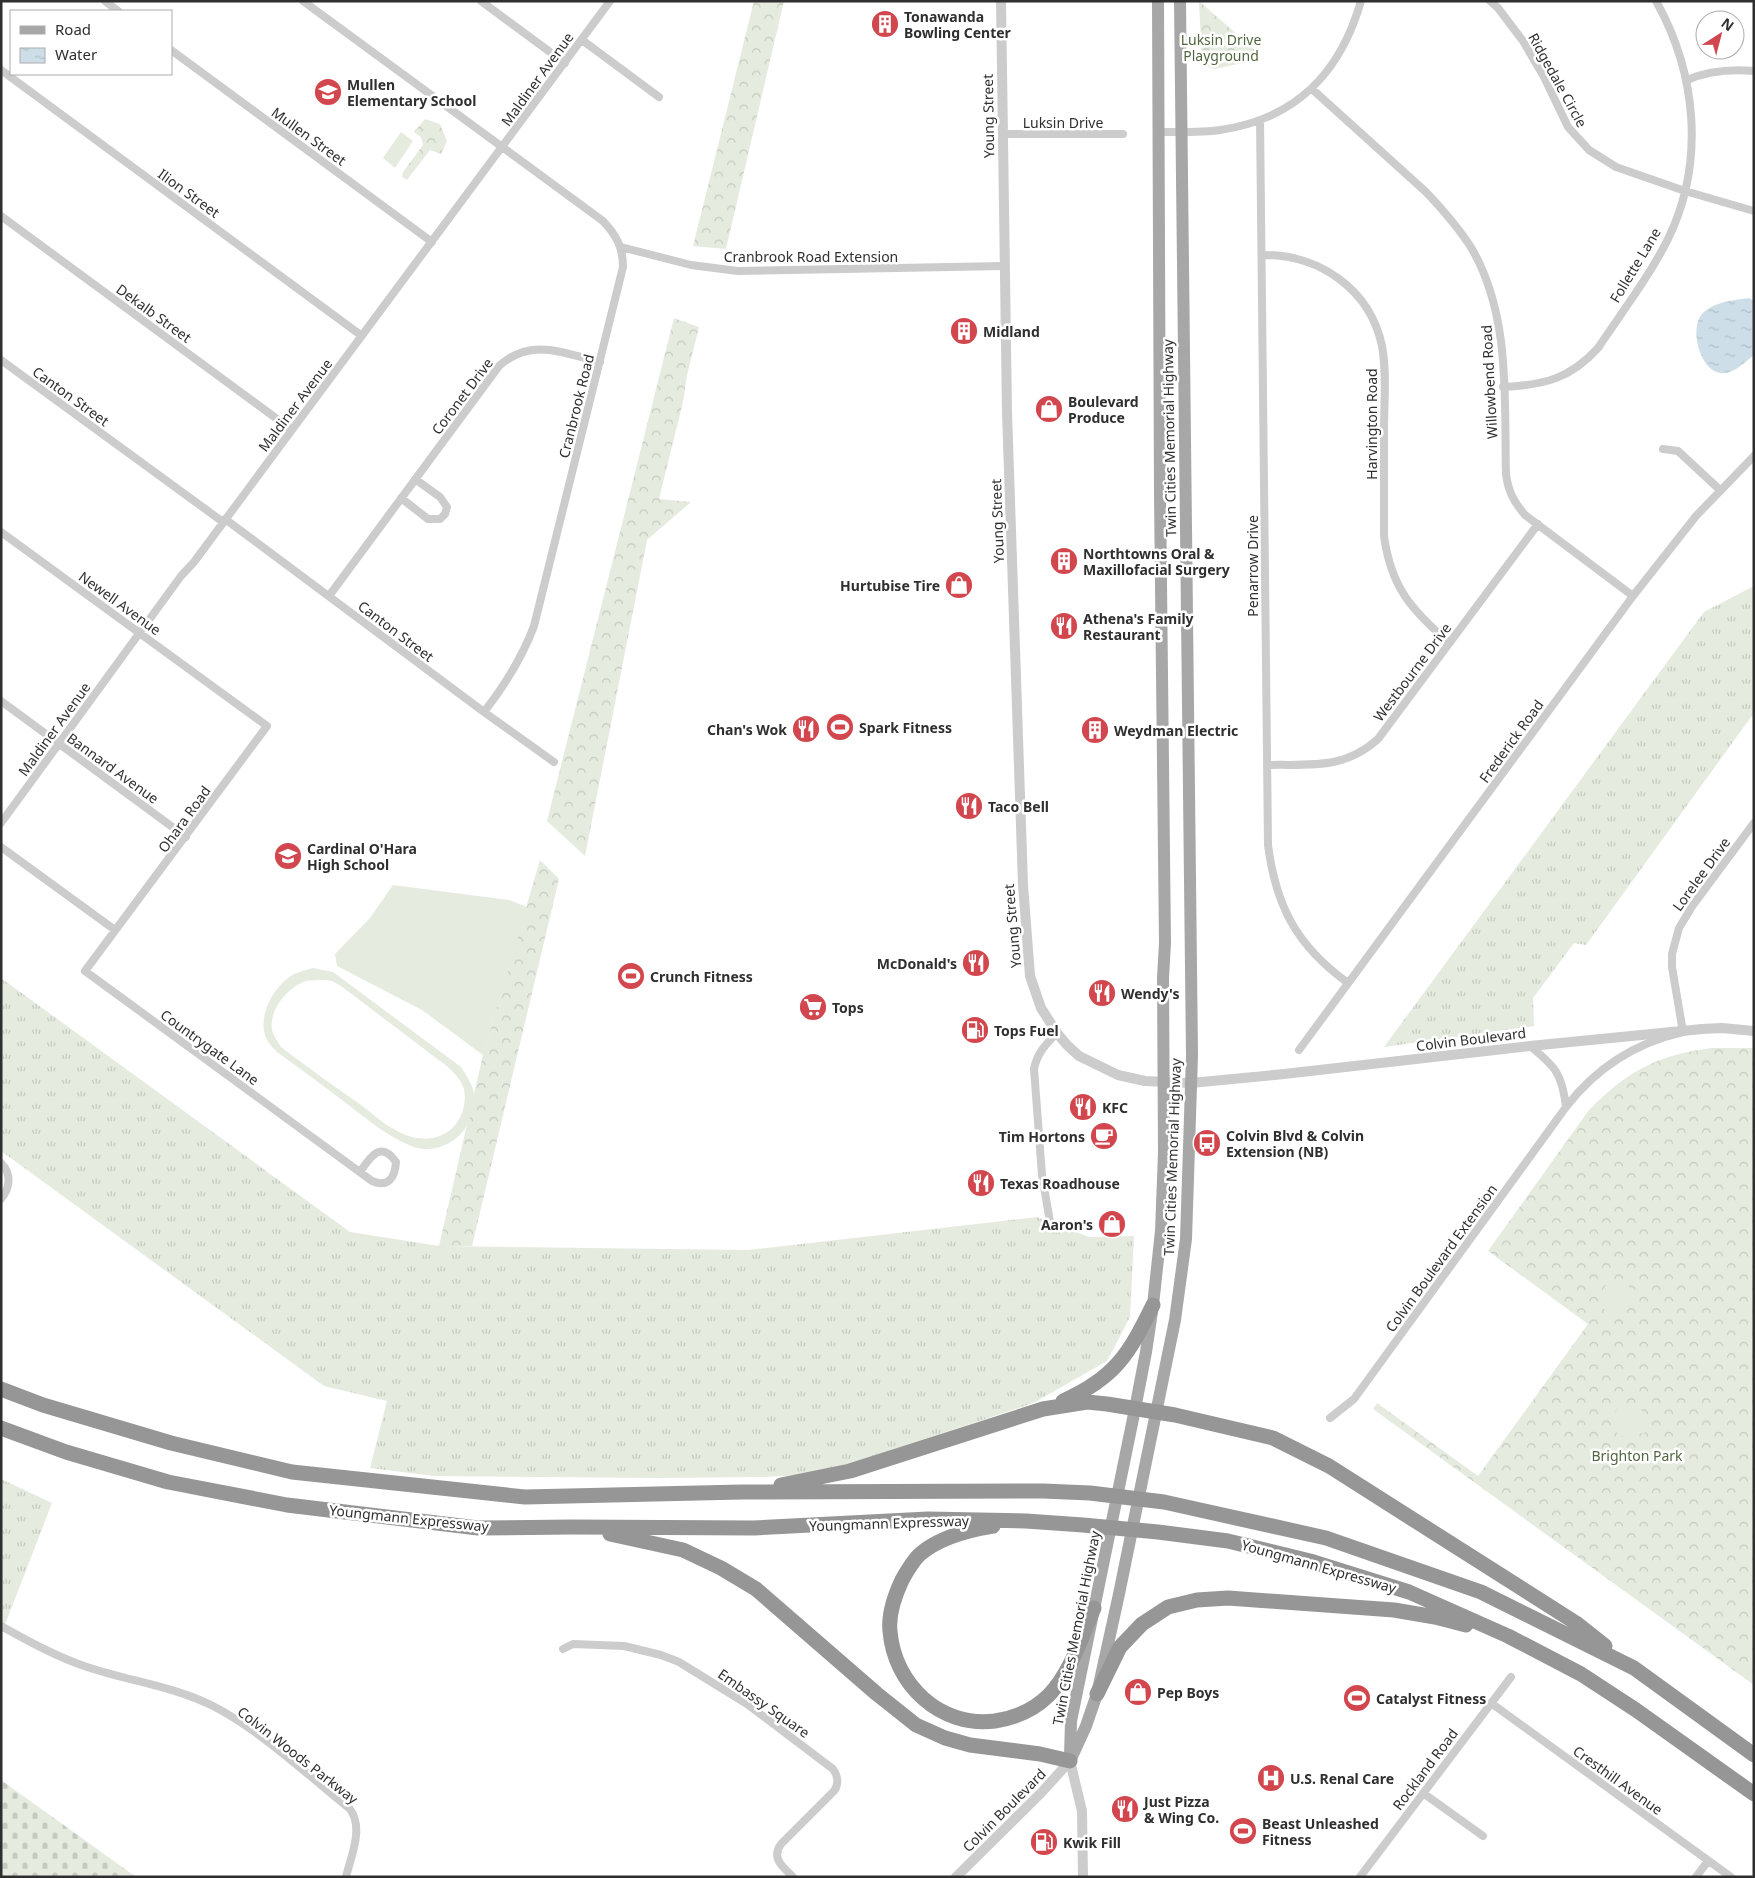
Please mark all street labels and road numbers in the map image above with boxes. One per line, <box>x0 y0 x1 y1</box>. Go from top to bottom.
street label: Maldiner Avenue <box>497 28 578 130</box>
street label: Ridgedale Circle <box>1524 29 1592 131</box>
street label: Young Street <box>978 74 998 158</box>
street label: Mullen Street <box>268 102 350 170</box>
street label: Luksin Drive <box>1023 113 1103 132</box>
street label: Ilion Street <box>154 164 224 222</box>
street label: Follette Lane <box>1605 224 1665 306</box>
street label: Cranbrook Road Extension <box>724 247 898 266</box>
street label: Dekalb Street <box>113 279 195 347</box>
street label: Willowbend Road <box>1477 325 1501 439</box>
street label: Twin Cities Memorial Highway <box>1158 338 1180 537</box>
street label: Cranbrook Road <box>554 352 598 460</box>
street label: Coronet Drive <box>427 354 497 438</box>
street label: Maldiner Avenue <box>254 355 336 455</box>
street label: Canton Street <box>29 362 113 430</box>
street label: Harvington Road <box>1362 368 1381 480</box>
street label: Young Street <box>986 479 1008 563</box>
street label: Penarrow Drive <box>1243 515 1262 617</box>
street label: Newell Avenue <box>75 567 165 639</box>
street label: Canton Street <box>354 596 438 666</box>
street label: Westbourne Drive <box>1369 619 1455 725</box>
street label: Maldiner Avenue <box>14 678 95 780</box>
street label: Frederick Road <box>1474 696 1548 786</box>
street label: Bannard Avenue <box>63 728 163 808</box>
street label: Ohara Road <box>153 782 215 856</box>
street label: Lorelee Drive <box>1668 833 1734 915</box>
street label: Young Street <box>999 883 1025 969</box>
street label: Countrygate Lane <box>157 1005 263 1089</box>
street label: Colvin Boulevard <box>1415 1023 1527 1055</box>
street label: Twin Cities Memorial Highway <box>1159 1057 1185 1256</box>
street label: Colvin Boulevard Extension <box>1381 1180 1501 1336</box>
street label: Youngmann Expressway <box>328 1500 490 1536</box>
street label: Youngmann Expressway <box>809 1511 970 1535</box>
street label: Twin Cities Memorial Highway <box>1048 1528 1104 1727</box>
street label: Youngmann Expressway <box>1239 1535 1399 1597</box>
street label: Embassy Square <box>714 1664 814 1742</box>
street label: Colvin Woods Parkway <box>234 1702 363 1809</box>
street label: Rockland Road <box>1388 1724 1462 1814</box>
street label: Cresthill Avenue <box>1569 1741 1667 1819</box>
street label: Colvin Boulevard <box>958 1764 1050 1856</box>

